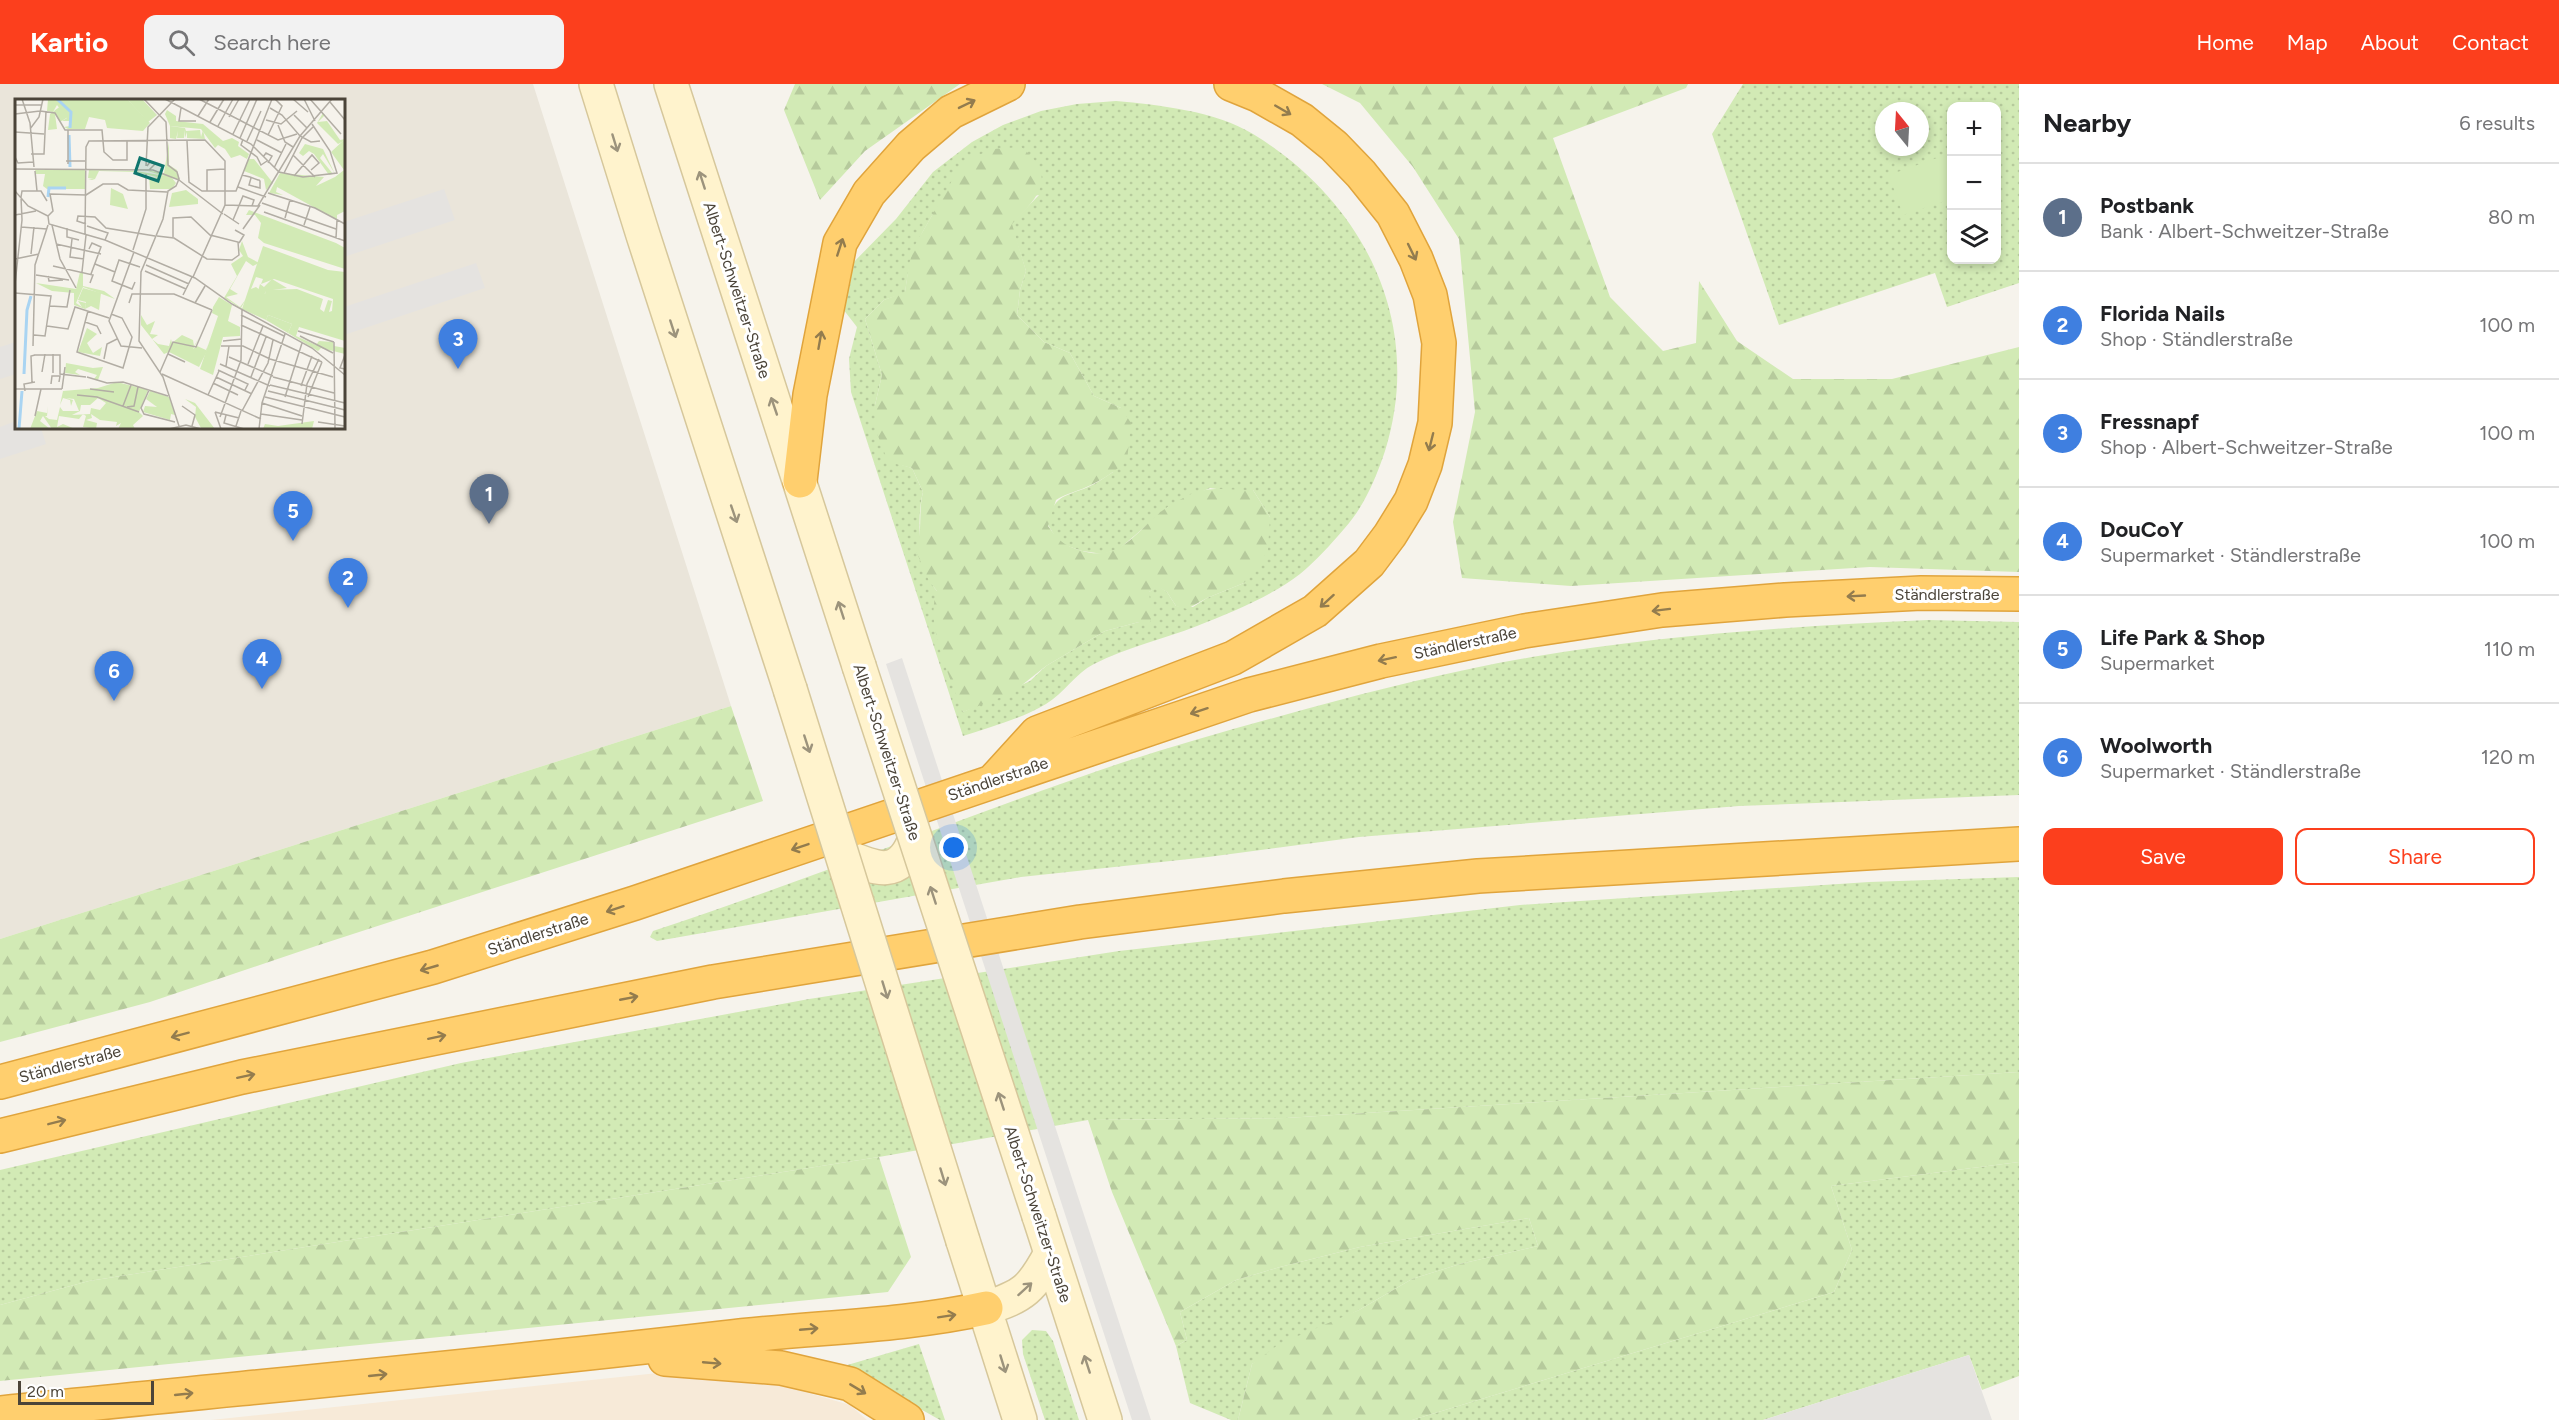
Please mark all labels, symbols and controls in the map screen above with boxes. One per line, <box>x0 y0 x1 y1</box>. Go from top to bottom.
search box <box>144 15 564 69</box>
text: Kartio <box>30 25 108 59</box>
icon: search <box>165 26 198 59</box>
text: Search here <box>213 29 331 56</box>
text: Home <box>2197 30 2254 55</box>
text: Map <box>2287 30 2328 55</box>
text: About <box>2361 30 2419 55</box>
text: Contact <box>2452 30 2529 55</box>
one-way arrow <box>958 98 975 110</box>
inset map <box>15 99 345 429</box>
north arrow <box>1875 102 1929 156</box>
map controls <box>1947 102 2001 264</box>
button: + <box>1947 102 2001 156</box>
one-way arrow <box>1275 104 1292 116</box>
text: Nearby <box>2043 107 2131 139</box>
text: 6 results <box>2459 111 2535 135</box>
one-way arrow <box>610 133 621 152</box>
button: − <box>1947 156 2001 210</box>
one-way arrow <box>696 171 707 190</box>
text: Postbank <box>2100 192 2194 219</box>
street label: Albert-Schweitzer-Straße <box>699 199 775 381</box>
text: 1 <box>2058 205 2067 229</box>
text: 80 m <box>2488 205 2535 229</box>
button: layers <box>1947 210 2001 264</box>
text: Bank · Albert-Schweitzer-Straße <box>2100 219 2389 243</box>
one-way arrow <box>835 238 846 257</box>
one-way arrow <box>1407 242 1418 260</box>
text: Florida Nails <box>2100 300 2225 327</box>
text: 2 <box>2057 313 2068 337</box>
text: 100 m <box>2479 313 2535 337</box>
one-way arrow <box>668 319 679 338</box>
pin: 3 <box>438 320 478 369</box>
text: Shop · Ständlerstraße <box>2100 327 2293 351</box>
one-way arrow <box>815 331 826 350</box>
one-way arrow <box>768 397 779 416</box>
text: Fressnapf <box>2100 408 2199 435</box>
text: 3 <box>2057 421 2068 445</box>
text: 100 m <box>2479 421 2535 445</box>
one-way arrow <box>1424 432 1436 451</box>
text: Shop · Albert-Schweitzer-Straße <box>2100 435 2393 459</box>
pin: 1 <box>470 474 508 524</box>
pin: 5 <box>274 492 312 541</box>
one-way arrow <box>729 504 740 523</box>
text: DouCoY <box>2100 516 2184 543</box>
text: 4 <box>2056 529 2069 553</box>
text: 100 m <box>2479 529 2535 553</box>
text: Supermarket · Ständlerstraße <box>2100 543 2361 567</box>
pin: 2 <box>328 558 368 608</box>
street label: Ständlerstraße <box>1895 585 2000 604</box>
one-way arrow <box>1846 591 1866 602</box>
one-way arrow <box>1319 594 1334 608</box>
one-way arrow <box>835 601 846 620</box>
one-way arrow <box>1652 605 1672 616</box>
street label: Ständlerstraße <box>1412 623 1518 663</box>
text: Life Park & Shop <box>2100 624 2265 651</box>
text: 5 <box>2057 637 2068 661</box>
text: 110 m <box>2484 637 2535 661</box>
pin: 4 <box>242 640 282 689</box>
text: Supermarket <box>2100 651 2215 675</box>
pin: 6 <box>94 652 134 701</box>
one-way arrow <box>1377 654 1396 666</box>
street label: Albert-Schweitzer-Straße <box>849 661 925 843</box>
one-way arrow <box>1190 707 1209 718</box>
text: Woolworth <box>2100 732 2212 759</box>
one-way arrow <box>803 734 814 753</box>
text: 6 <box>2057 745 2068 769</box>
text: 120 m <box>2481 745 2535 769</box>
street label: Ständlerstraße <box>945 753 1051 805</box>
text: Supermarket · Ständlerstraße <box>2100 759 2361 783</box>
button: Save <box>2043 828 2283 885</box>
button: Share <box>2295 828 2535 885</box>
your location <box>939 833 968 862</box>
one-way arrow <box>791 842 809 853</box>
one-way arrow <box>927 886 938 905</box>
one-way arrow <box>606 904 625 915</box>
street label: Ständlerstraße <box>485 909 591 959</box>
one-way arrow <box>420 963 439 974</box>
one-way arrow <box>880 980 891 999</box>
one-way arrow <box>619 992 638 1004</box>
one-way arrow <box>171 1030 190 1041</box>
one-way arrow <box>427 1031 447 1042</box>
street label: Ständlerstraße <box>17 1041 123 1087</box>
one-way arrow <box>236 1070 256 1081</box>
one-way arrow <box>994 1092 1005 1110</box>
one-way arrow <box>47 1116 66 1128</box>
street label: Albert-Schweitzer-Straße <box>1000 1123 1076 1305</box>
one-way arrow <box>938 1167 949 1186</box>
one-way arrow <box>1018 1282 1033 1296</box>
one-way arrow <box>937 1310 957 1321</box>
one-way arrow <box>799 1323 819 1334</box>
one-way arrow <box>998 1354 1009 1373</box>
one-way arrow <box>1081 1355 1092 1374</box>
one-way arrow <box>702 1358 722 1369</box>
one-way arrow <box>367 1369 387 1380</box>
scale bar <box>18 1378 154 1406</box>
text: 20 m <box>27 1382 64 1401</box>
one-way arrow <box>849 1383 866 1395</box>
one-way arrow <box>173 1388 193 1399</box>

